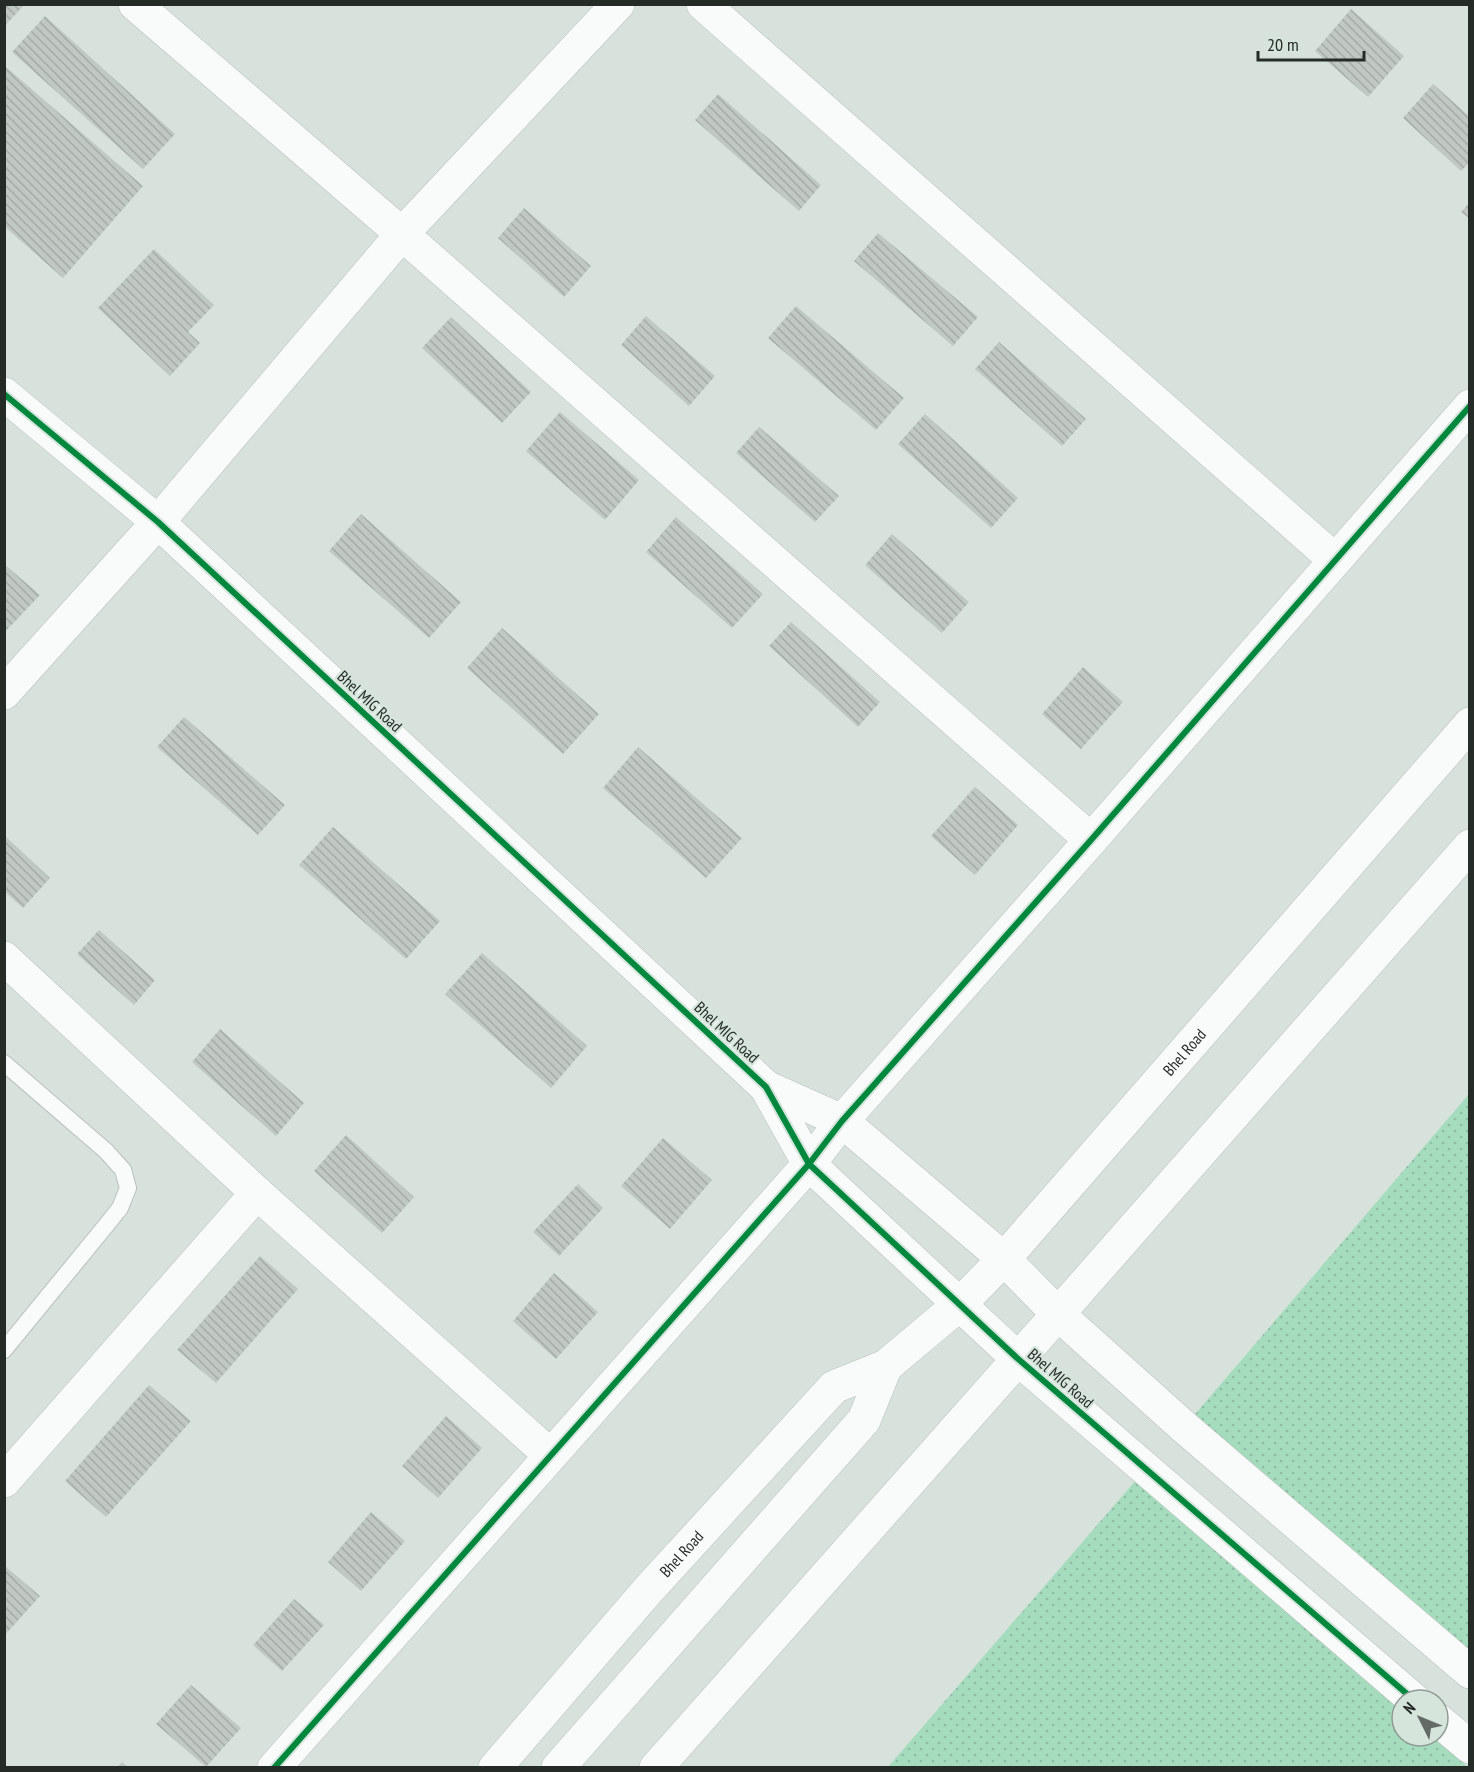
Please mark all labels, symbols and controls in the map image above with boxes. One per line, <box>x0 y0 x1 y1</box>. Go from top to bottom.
scale bar <box>1258 24 1364 62</box>
text: 20 m <box>1267 33 1299 56</box>
street label: Bhel MIG Road <box>334 666 406 736</box>
street label: Bhel MIG Road <box>691 997 763 1067</box>
street label: Bhel Road <box>1158 1024 1210 1080</box>
street label: Bhel MIG Road <box>1024 1344 1098 1412</box>
street label: Bhel Road <box>655 1526 708 1581</box>
north arrow <box>1390 1688 1450 1748</box>
text: N <box>1399 1698 1419 1718</box>

